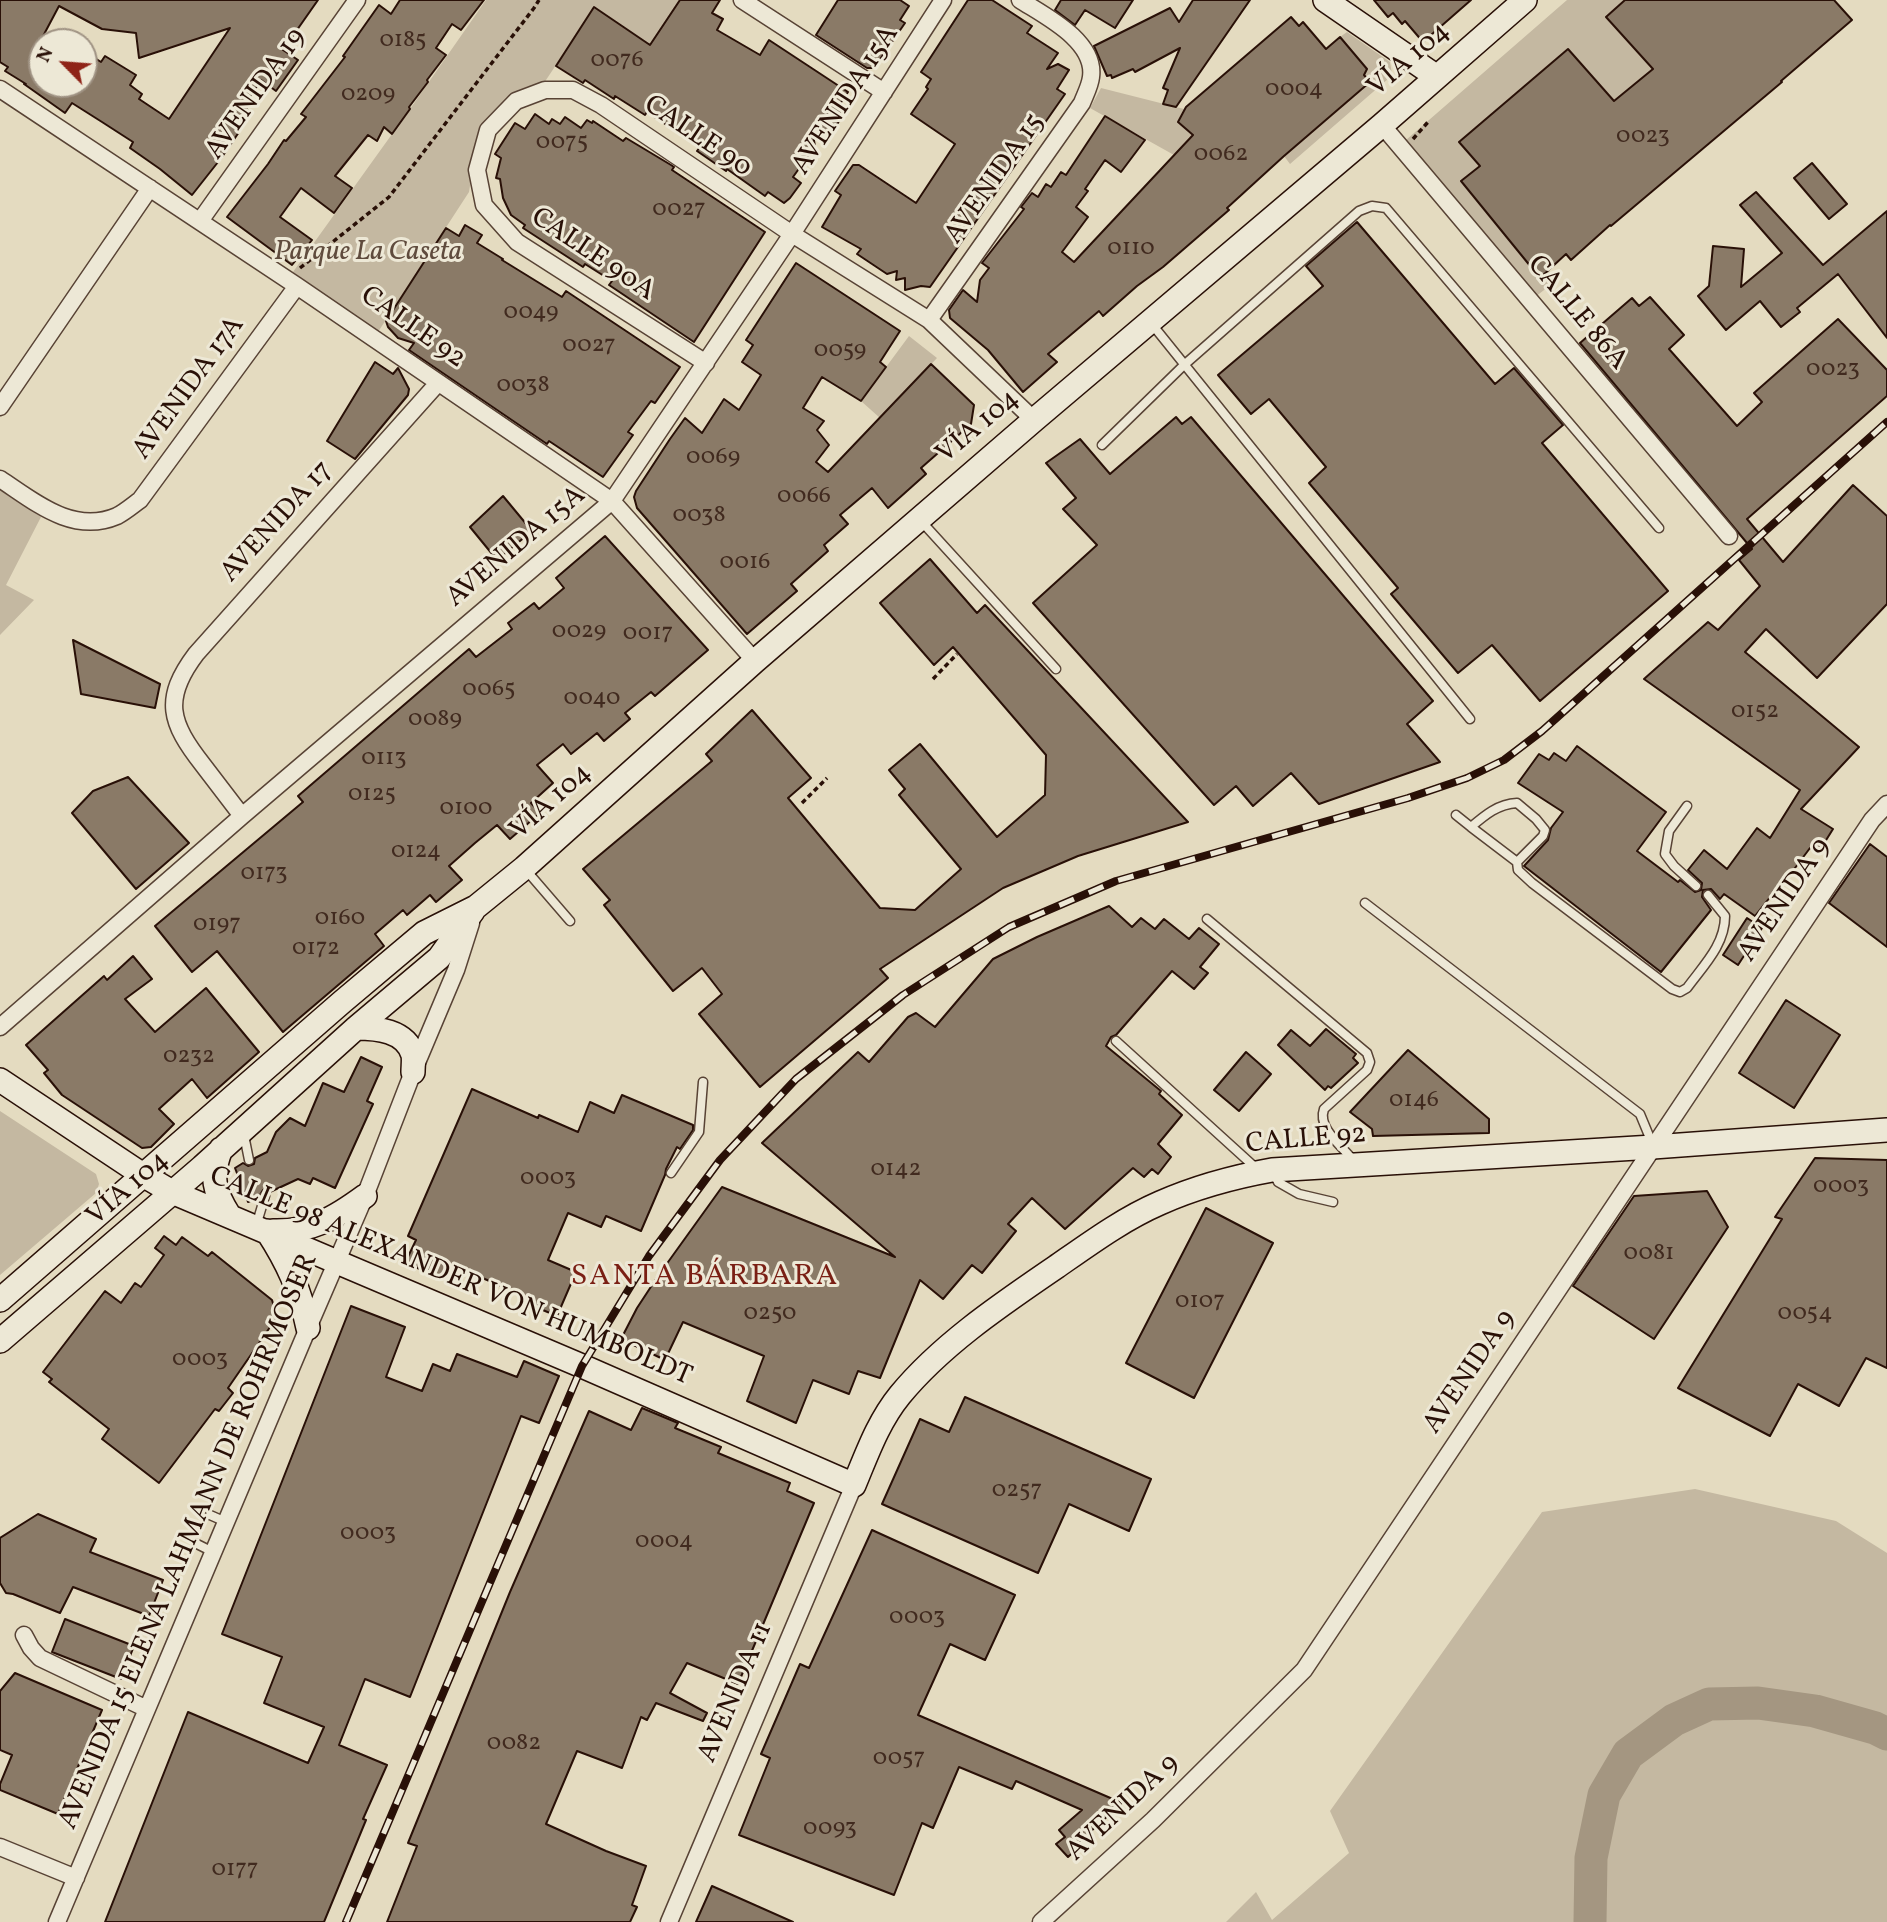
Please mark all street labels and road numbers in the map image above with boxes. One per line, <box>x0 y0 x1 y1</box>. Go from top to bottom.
street label: VÍA 104 <box>1362 16 1458 106</box>
street label: AVENIDA 15A <box>786 20 908 182</box>
street label: AVENIDA 19 <box>199 23 315 167</box>
street label: CALLE 90 <box>637 90 757 186</box>
street label: AVENIDA 15 <box>939 108 1053 252</box>
street label: CALLE 90A <box>523 202 661 310</box>
street label: CALLE 86A <box>1518 250 1634 378</box>
street label: CALLE 92 <box>353 281 471 377</box>
street label: AVENIDA 17A <box>127 311 253 467</box>
street label: VÍA 104 <box>931 384 1027 472</box>
street label: AVENIDA 17 <box>215 455 341 591</box>
street label: AVENIDA 15A <box>441 480 593 616</box>
street label: VÍA 104 <box>504 758 600 848</box>
street label: AVENIDA 9 <box>1732 833 1840 969</box>
street label: CALLE 92 <box>1244 1119 1368 1163</box>
street label: VÍA 104 <box>81 1145 177 1235</box>
street label: CALLE 98 ALEXANDER VON HUMBOLDT <box>204 1161 696 1395</box>
street label: AVENIDA 15 ELENA LAHMANN DE ROHRMOSER <box>53 1249 327 1835</box>
street label: AVENIDA 9 <box>1417 1305 1525 1441</box>
street label: AVENIDA 11 <box>692 1618 782 1768</box>
street label: AVENIDA 9 <box>1061 1748 1187 1870</box>

